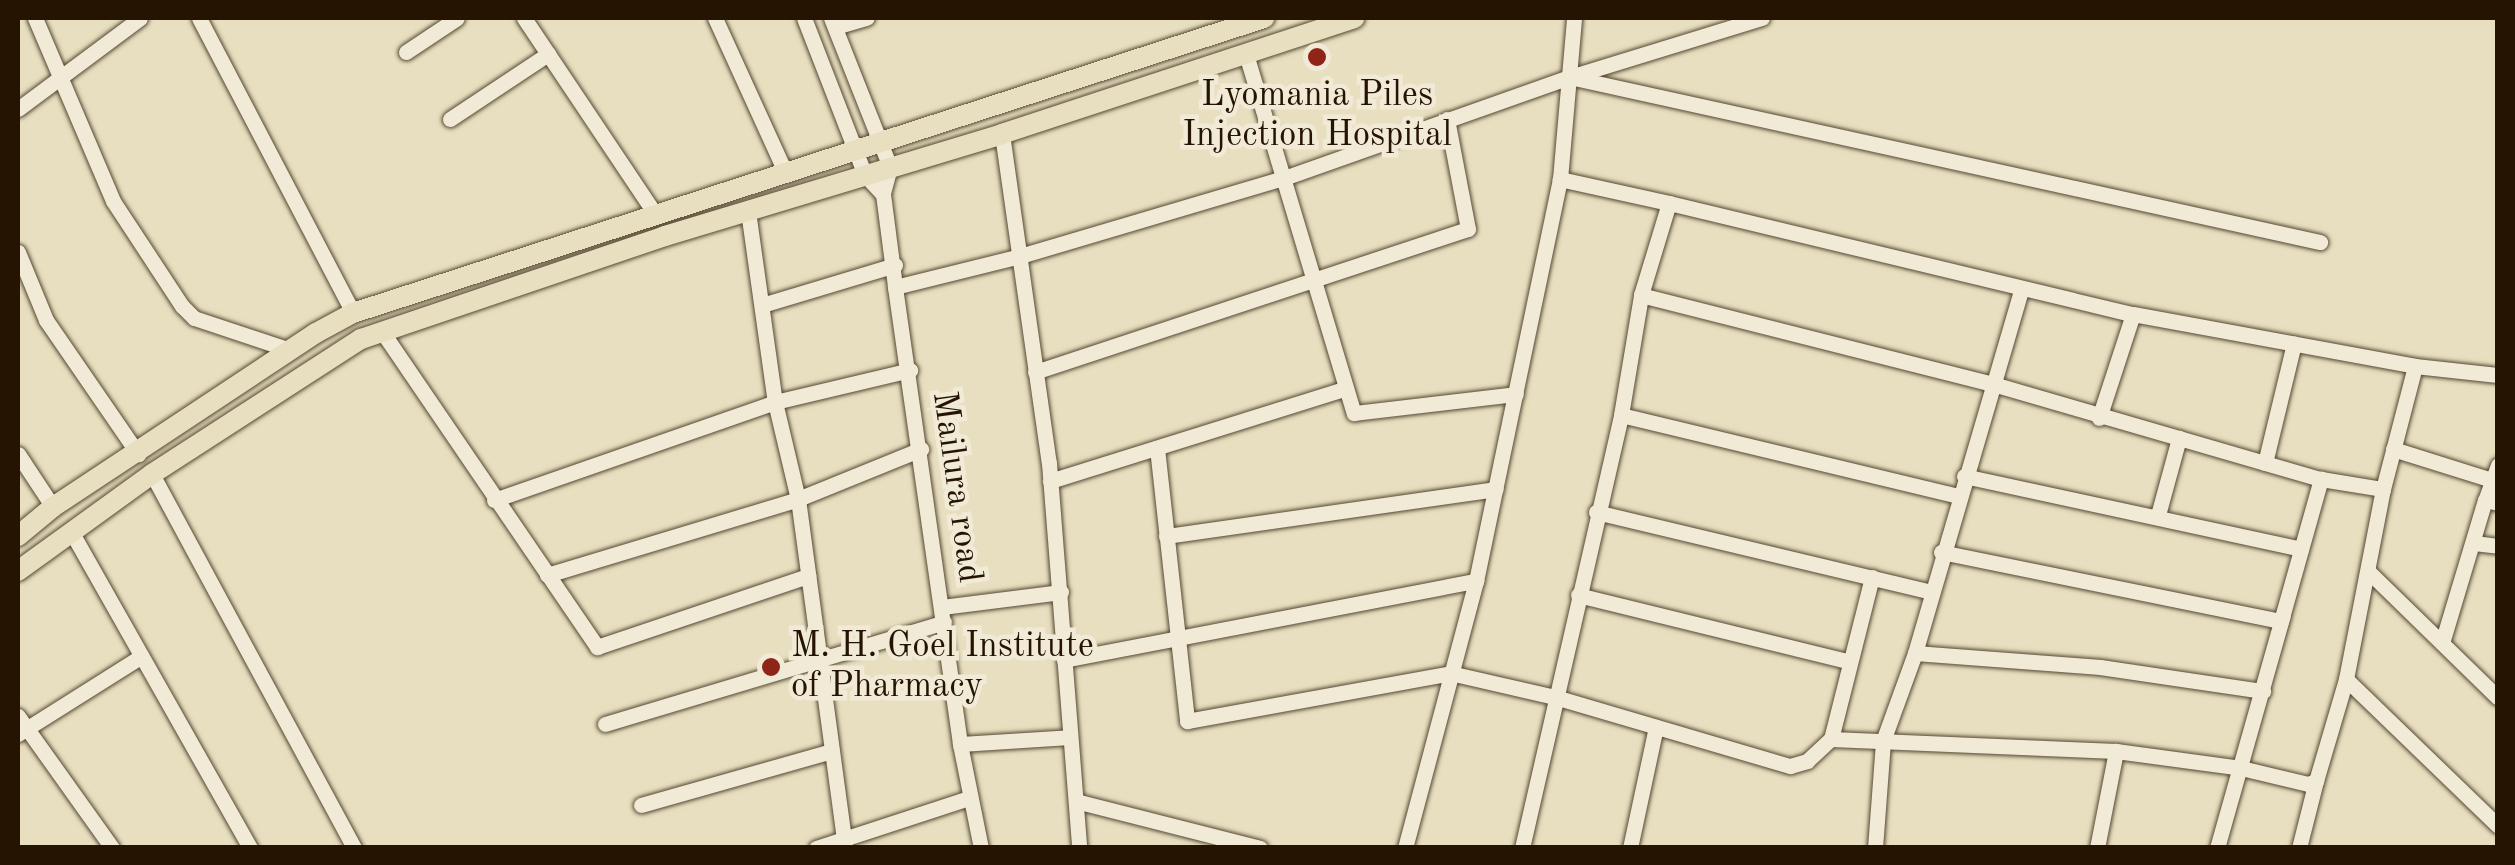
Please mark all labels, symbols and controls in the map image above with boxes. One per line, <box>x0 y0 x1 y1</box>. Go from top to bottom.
marker: Lyomania Piles Injection Hospital <box>1304 44 1330 70</box>
place label: Lyomania Piles Injection Hospital <box>1182 75 1452 157</box>
street label: Mailura road <box>922 389 990 585</box>
place label: M. H. Goel Institute of Pharmacy <box>791 626 1094 708</box>
marker: M. H. Goel Institute of Pharmacy <box>760 656 782 678</box>

